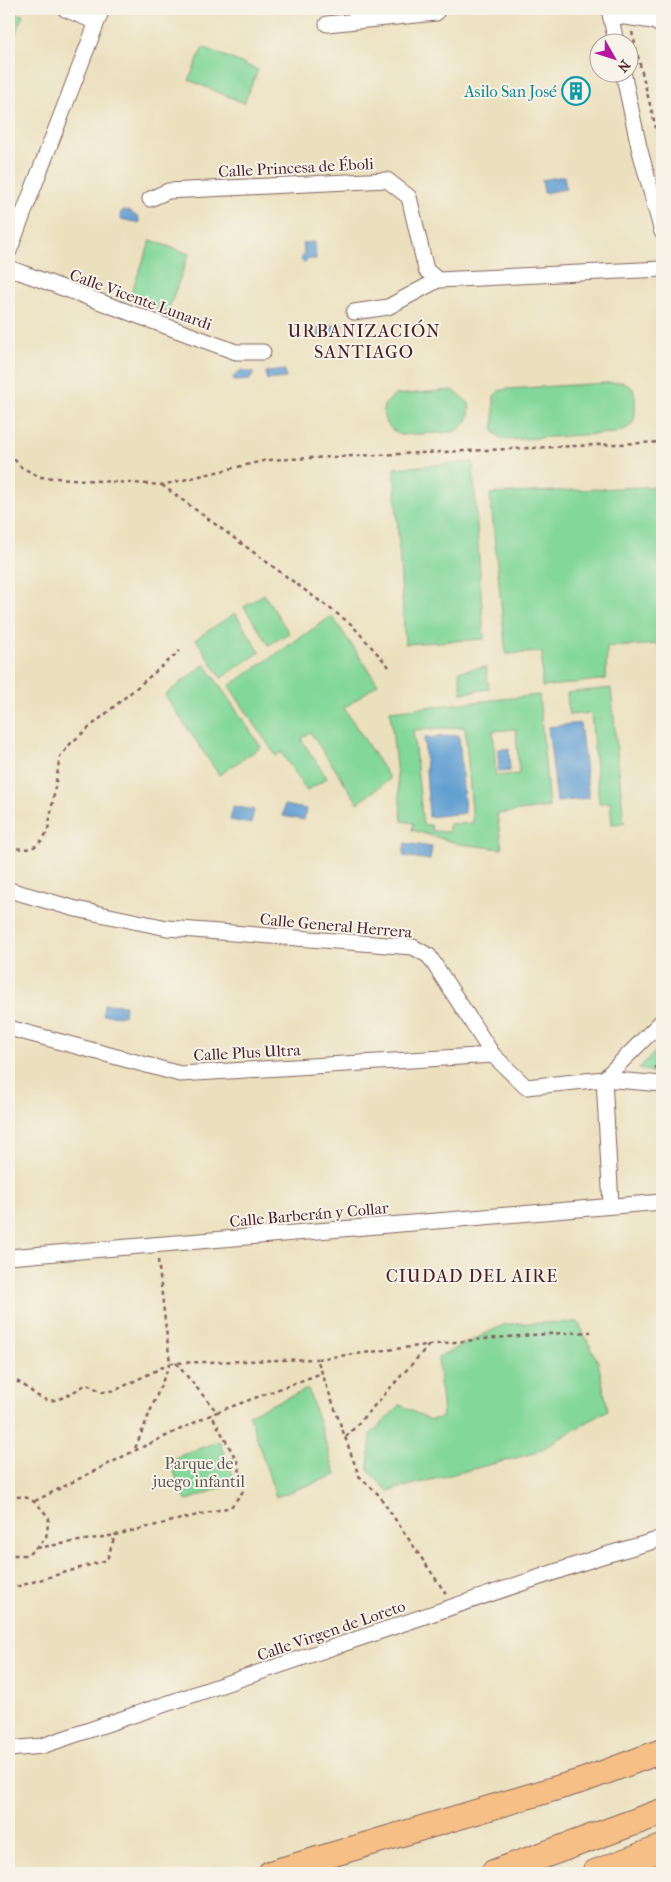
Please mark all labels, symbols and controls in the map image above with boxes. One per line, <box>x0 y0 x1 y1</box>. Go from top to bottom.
north arrow <box>588 32 638 82</box>
text: N <box>614 56 634 76</box>
building icon: Asilo San José <box>561 76 591 106</box>
place label: Asilo San José <box>463 82 557 101</box>
street label: Calle Princesa de Éboli <box>218 153 375 181</box>
street label: Calle Vicente Lunardi <box>67 265 215 334</box>
district label: URBANIZACIÓN SANTIAGO <box>287 319 441 363</box>
street label: Calle General Herrera <box>259 909 413 942</box>
street label: Calle Plus Ultra <box>193 1040 302 1065</box>
street label: Calle Barberán y Collar <box>229 1198 390 1231</box>
district label: CIUDAD DEL AIRE <box>386 1266 558 1287</box>
park label: Parque de juego infantil <box>151 1454 245 1491</box>
street label: Calle Virgen de Loreto <box>255 1596 408 1665</box>

